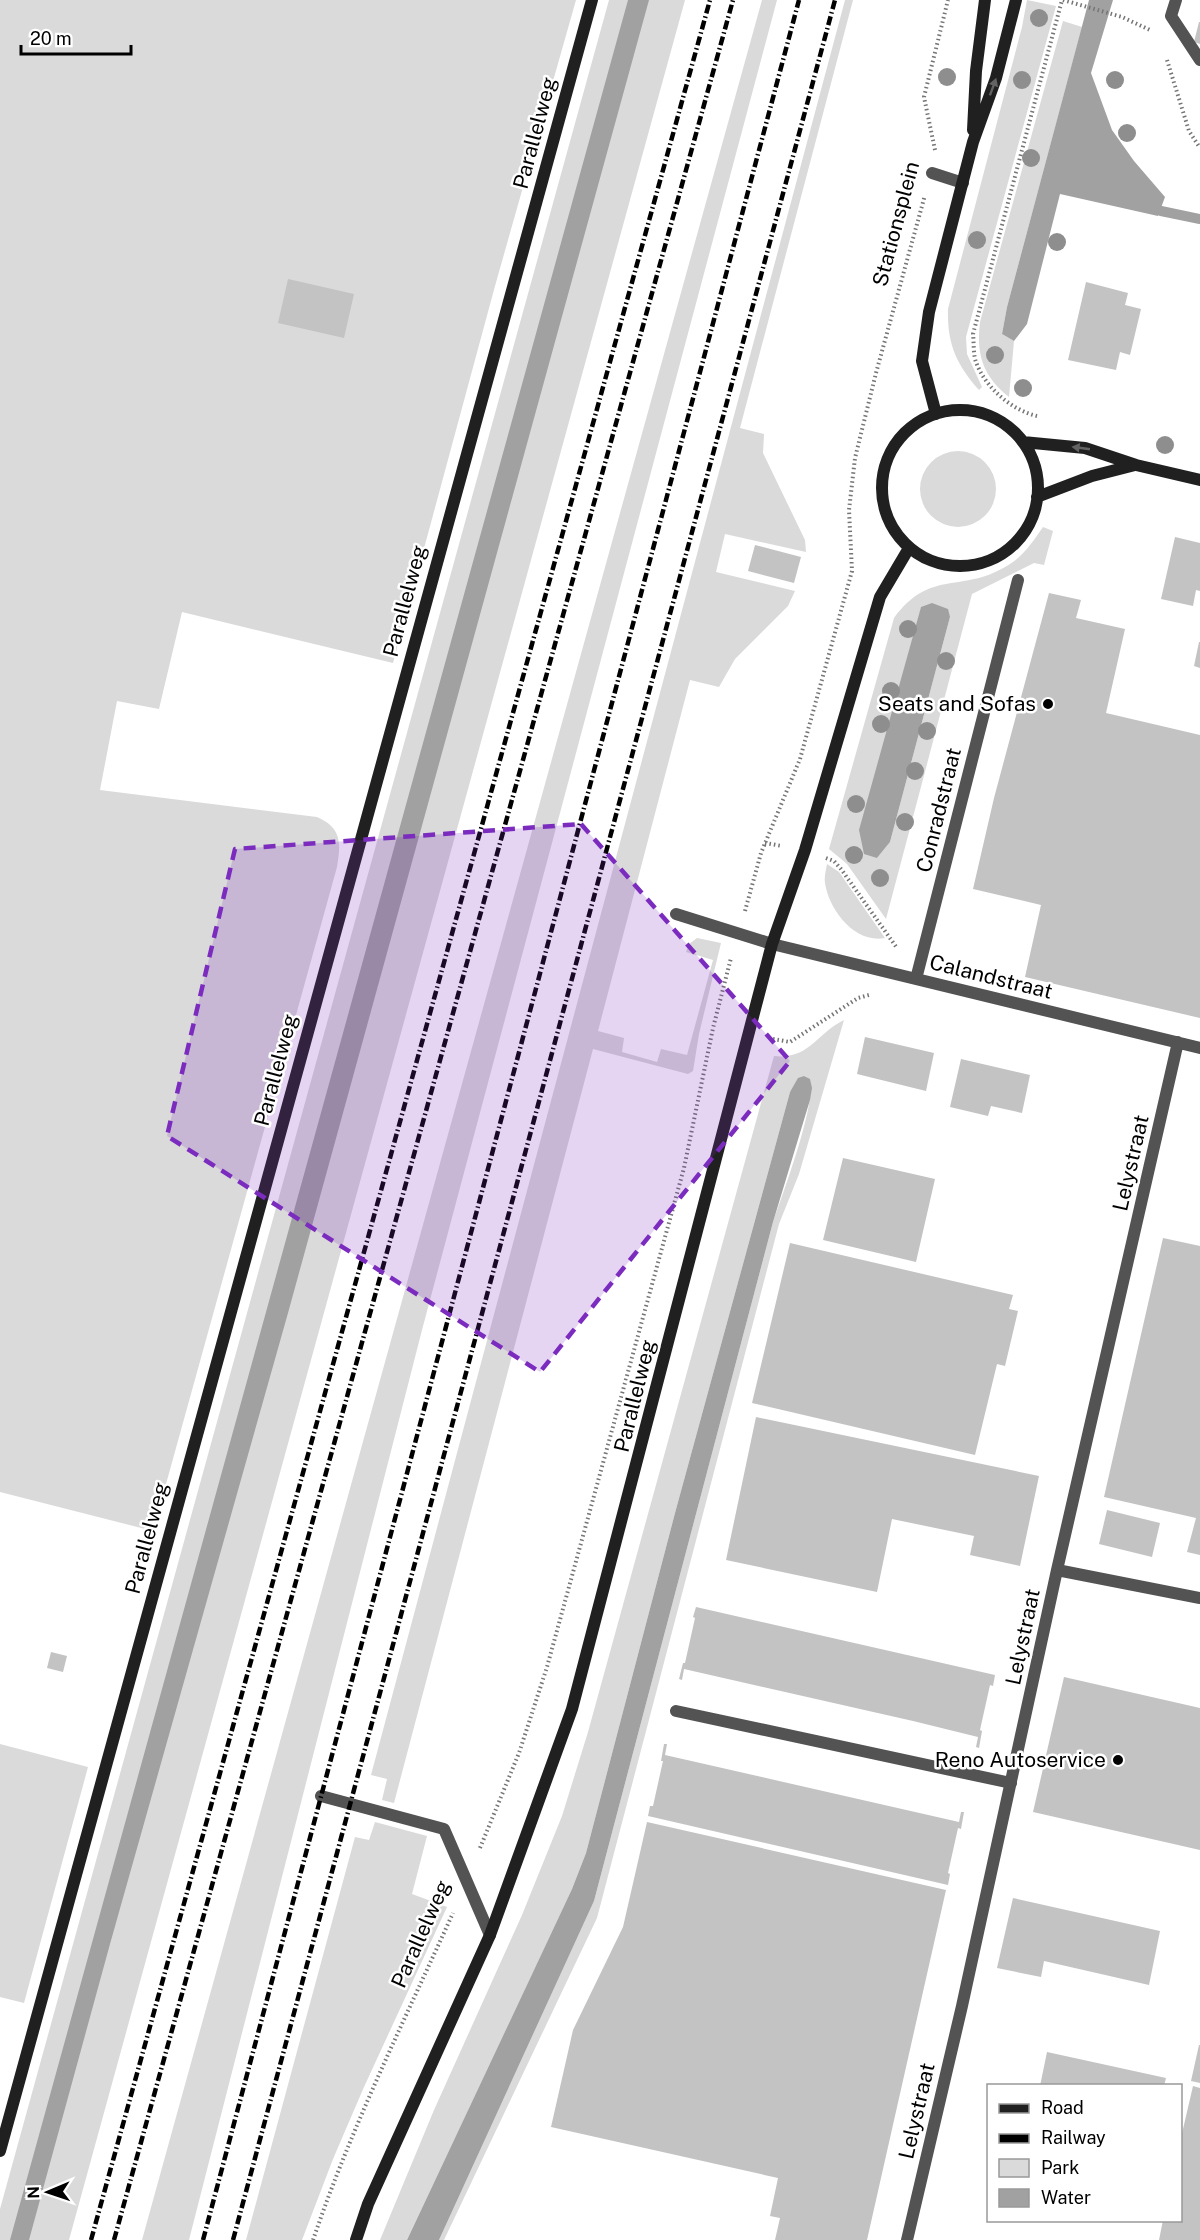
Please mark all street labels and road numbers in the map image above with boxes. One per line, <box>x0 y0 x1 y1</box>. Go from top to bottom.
street label: Parallelweg <box>508 74 561 192</box>
street label: Stationsplein <box>867 159 924 289</box>
street label: Parallelweg <box>378 542 431 660</box>
street label: Conradstraat <box>911 745 966 875</box>
street label: Calandstraat <box>927 949 1055 1004</box>
street label: Parallelweg <box>249 1011 302 1129</box>
street label: Lelystraat <box>1107 1112 1154 1213</box>
street label: Parallelweg <box>608 1337 661 1455</box>
street label: Parallelweg <box>120 1479 173 1597</box>
street label: Lelystraat <box>1000 1586 1045 1687</box>
street label: Parallelweg <box>386 1876 455 1991</box>
street label: Lelystraat <box>893 2060 940 2161</box>

